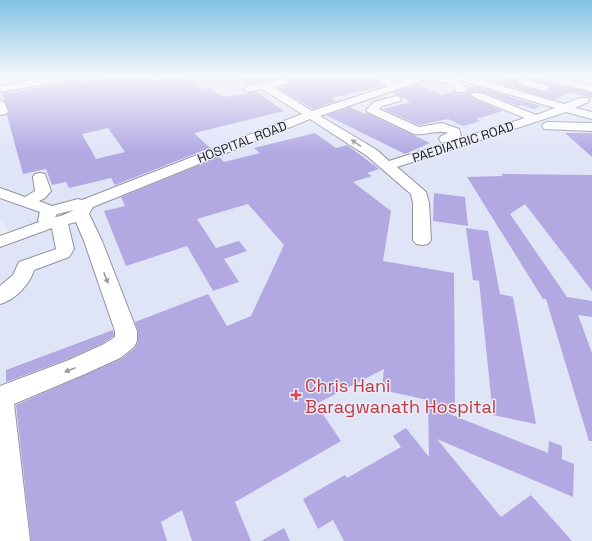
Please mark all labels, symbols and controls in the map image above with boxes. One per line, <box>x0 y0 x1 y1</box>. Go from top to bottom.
street label: HOSPITAL ROAD <box>195 117 289 167</box>
street label: PAEDIATRIC ROAD <box>410 118 516 166</box>
one-way arrow <box>351 139 361 147</box>
one-way arrow <box>104 272 110 284</box>
one-way arrow <box>64 367 76 373</box>
place label: Chris Hani Baragwanath Hospital <box>305 374 496 418</box>
marker: Chris Hani Baragwanath Hospital <box>290 389 302 401</box>

